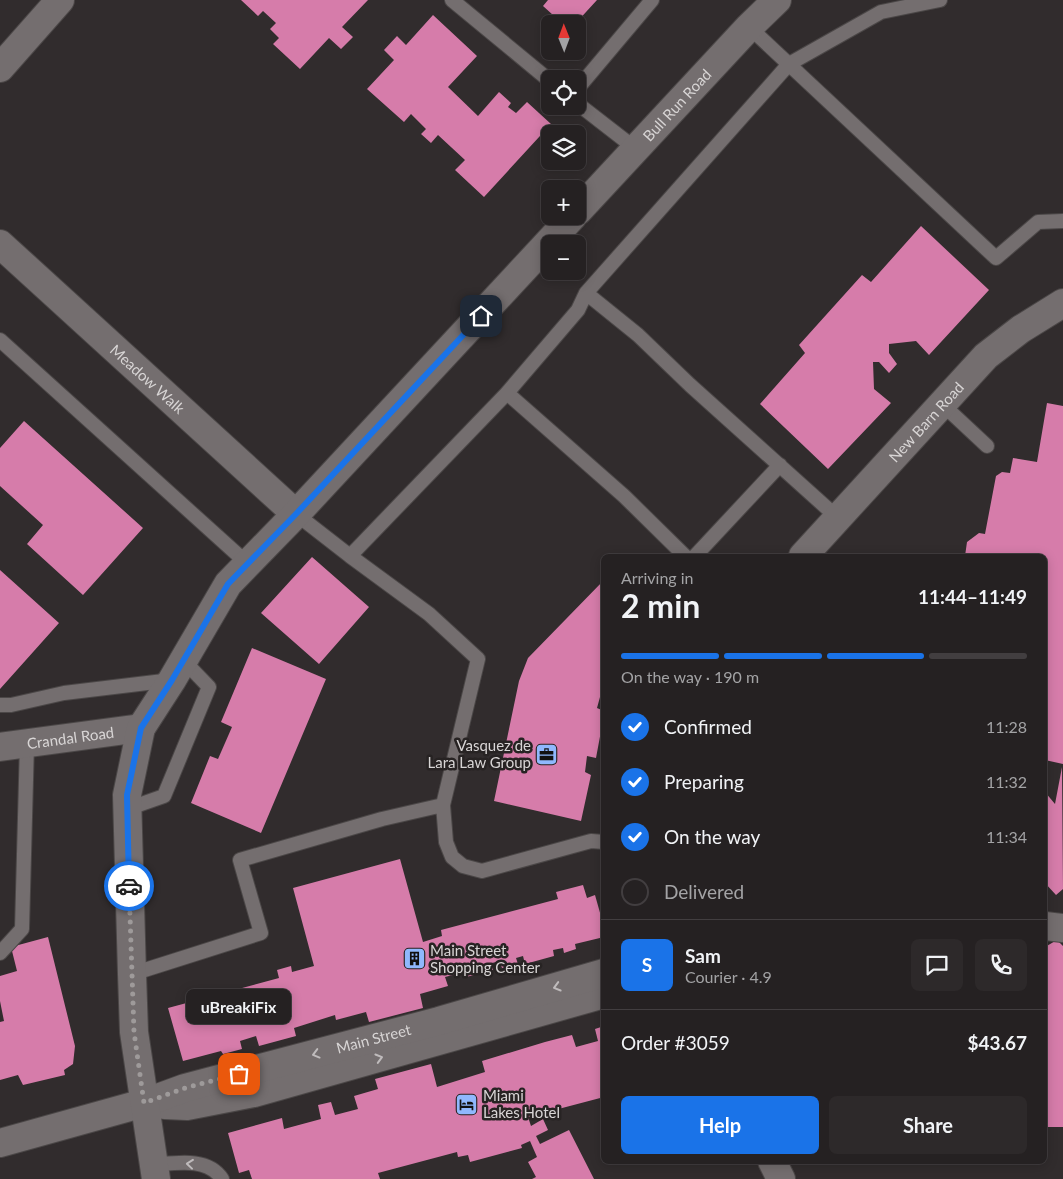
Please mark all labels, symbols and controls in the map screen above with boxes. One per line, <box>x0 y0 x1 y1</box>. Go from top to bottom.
north arrow <box>541 15 586 60</box>
map controls <box>541 15 586 280</box>
street label: Bull Run Road <box>639 65 715 145</box>
button: locate <box>541 70 586 115</box>
button: layers <box>541 125 586 170</box>
button: + <box>541 180 586 225</box>
button: − <box>541 235 586 280</box>
pin <box>460 295 502 337</box>
icon: home <box>467 302 495 330</box>
street label: Meadow Walk <box>107 340 189 417</box>
street label: New Barn Road <box>885 378 967 466</box>
text: Arriving in <box>621 568 694 587</box>
text: 11:44–11:49 <box>918 585 1027 608</box>
text: 2 min <box>621 586 700 625</box>
text: On the way · 190 m <box>621 667 759 686</box>
icon: check <box>621 713 649 741</box>
text: Confirmed <box>664 715 752 738</box>
text: 11:28 <box>986 717 1027 736</box>
street label: Crandal Road <box>26 723 115 752</box>
place label: Vasquez de Lara Law Group <box>428 736 531 771</box>
office icon: Vasquez de Lara Law Group <box>535 742 559 766</box>
icon: check <box>621 768 649 796</box>
text: Preparing <box>664 770 744 793</box>
text: 11:32 <box>986 772 1027 791</box>
icon: check <box>621 823 649 851</box>
text: On the way <box>664 825 760 848</box>
text: 11:34 <box>986 827 1027 846</box>
courier <box>104 861 154 911</box>
icon: car <box>115 872 143 900</box>
text: Delivered <box>664 880 744 903</box>
button: chat <box>911 939 963 991</box>
button: phone <box>975 939 1027 991</box>
place label: Main Street Shopping Center <box>430 941 541 976</box>
text: Sam <box>685 944 721 967</box>
building icon: Main Street Shopping Center <box>402 947 426 971</box>
text: S <box>642 953 652 976</box>
text: Courier · 4.9 <box>685 967 772 986</box>
one-way arrow <box>553 981 561 992</box>
callout: uBreakiFix <box>186 989 292 1024</box>
text: uBreakiFix <box>201 997 276 1016</box>
street label: Main Street <box>334 1020 413 1057</box>
text: Order #3059 <box>621 1031 730 1054</box>
text: $43.67 <box>967 1031 1027 1054</box>
one-way arrow <box>312 1048 321 1058</box>
pin <box>218 1053 260 1095</box>
one-way arrow <box>374 1054 382 1064</box>
icon: bag <box>225 1060 253 1088</box>
place label: Miami Lakes Hotel <box>483 1086 560 1121</box>
hotel icon: Miami Lakes Hotel <box>455 1092 479 1116</box>
button: Help <box>621 1096 819 1154</box>
button: Share <box>829 1096 1027 1154</box>
one-way arrow <box>186 1159 194 1170</box>

